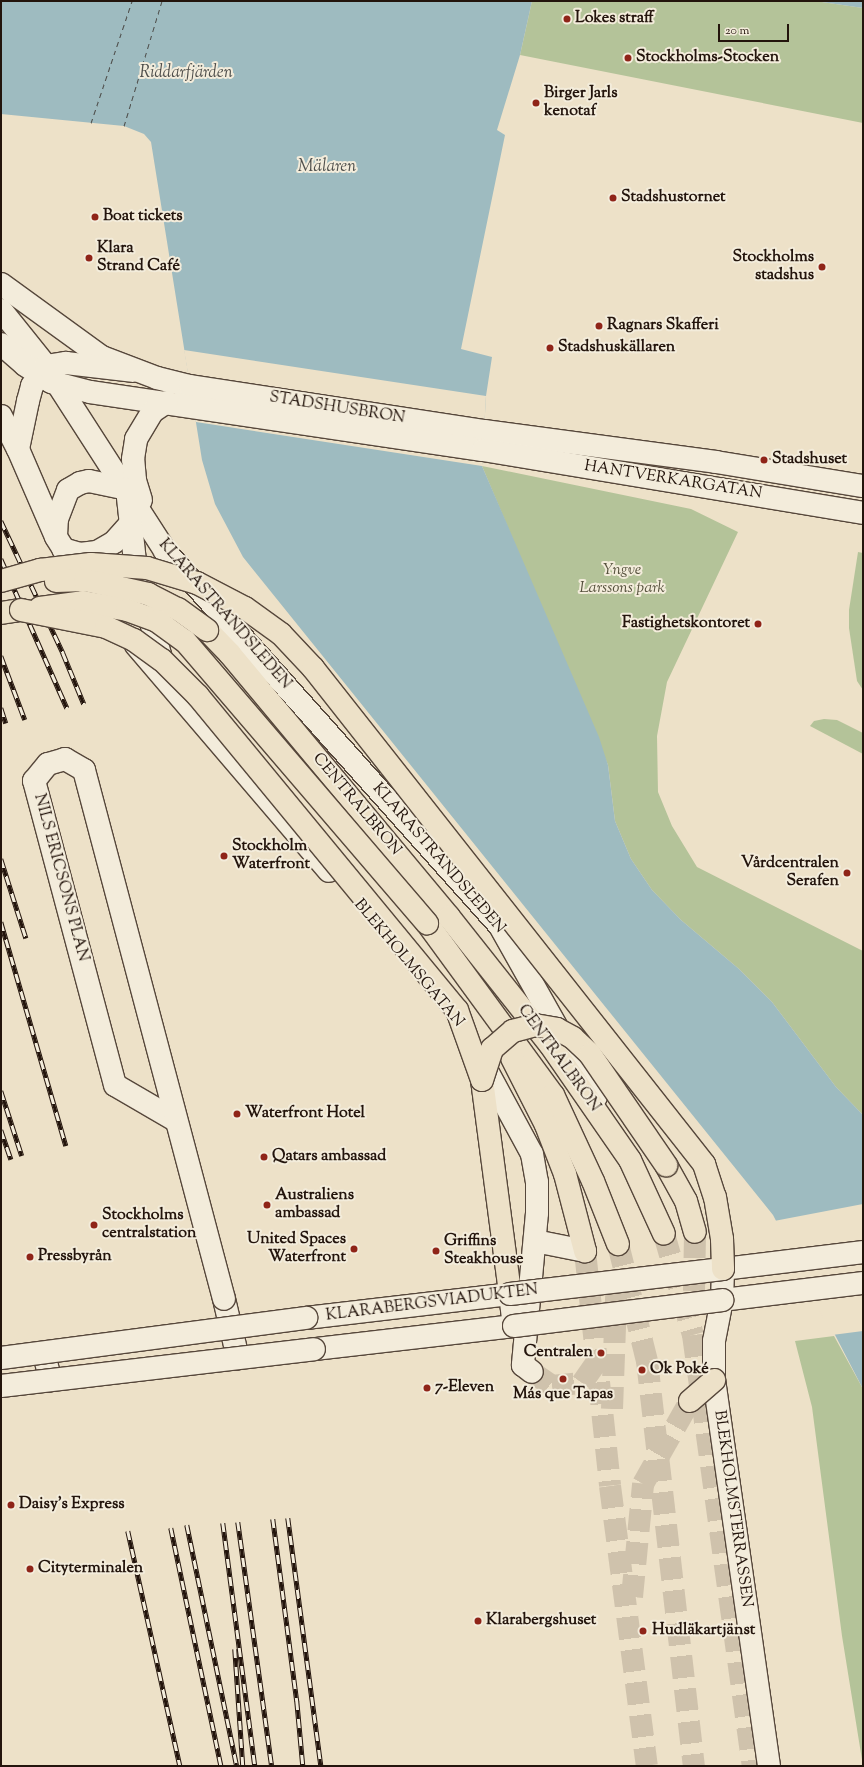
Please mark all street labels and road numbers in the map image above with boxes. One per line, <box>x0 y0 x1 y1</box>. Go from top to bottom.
street label: STADSHUSBRON <box>268 389 406 429</box>
street label: HANTVERKARGATAN <box>583 457 763 505</box>
street label: KLARASTRANDSLEDEN <box>153 536 295 694</box>
street label: CENTRALBRON <box>308 750 404 860</box>
street label: KLARASTRANDSLEDEN <box>367 780 509 938</box>
street label: NILS ERICSONS PLAN <box>28 792 92 964</box>
street label: BLEKHOLMSGATAN <box>349 896 467 1032</box>
street label: CENTRALBRON <box>513 1002 603 1116</box>
street label: KLARABERGSVIADUKTEN <box>325 1281 539 1327</box>
street label: BLEKHOLMSTERRASSEN <box>709 1409 755 1609</box>

